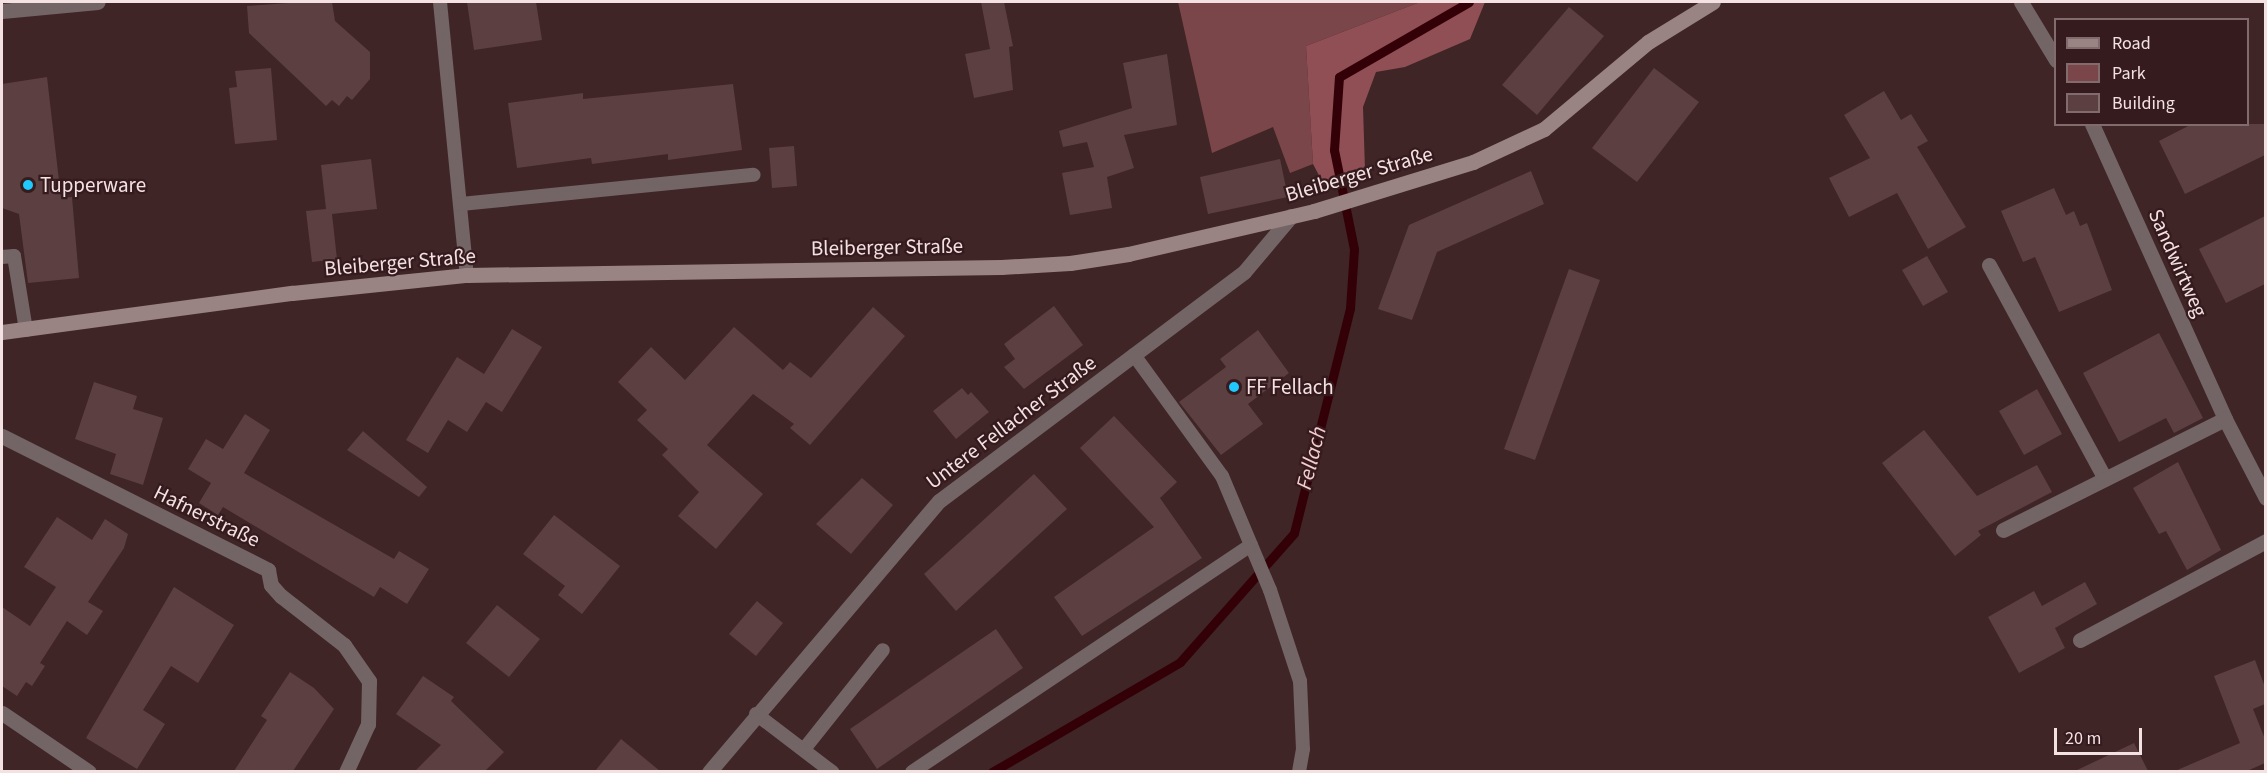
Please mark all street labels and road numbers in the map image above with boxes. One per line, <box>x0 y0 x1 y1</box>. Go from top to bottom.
street label: Bleiberger Straße <box>1282 141 1436 207</box>
street label: Sandwirtweg <box>2143 205 2213 321</box>
street label: Bleiberger Straße <box>811 233 963 261</box>
street label: Bleiberger Straße <box>323 243 477 281</box>
street label: Untere Fellacher Straße <box>921 350 1101 494</box>
street label: Hafnerstraße <box>150 479 264 553</box>

